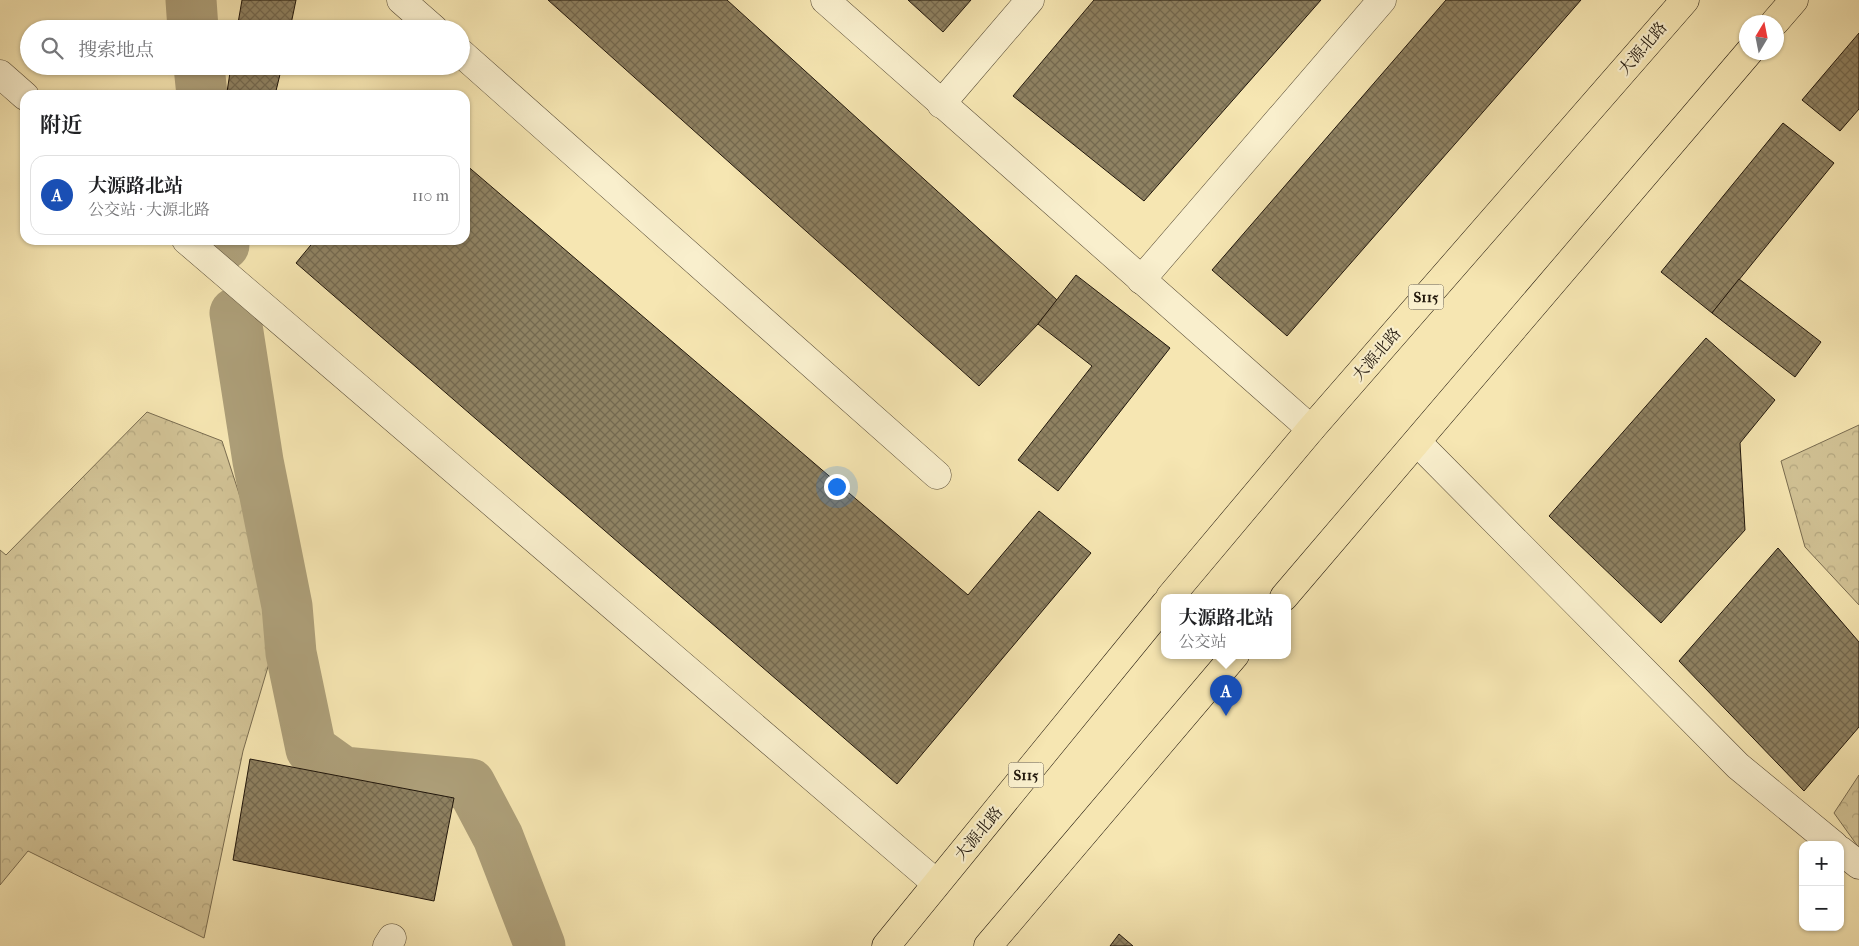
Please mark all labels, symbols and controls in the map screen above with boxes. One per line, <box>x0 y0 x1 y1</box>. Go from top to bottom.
north arrow <box>1739 15 1784 60</box>
street label: 大源北路 <box>1614 18 1671 79</box>
search box <box>20 20 470 75</box>
icon: search <box>38 34 66 62</box>
text: 搜索地点 <box>78 39 154 61</box>
text: 附近 <box>40 113 82 137</box>
text: 大源路北站 <box>88 175 183 197</box>
text: A <box>52 186 62 205</box>
text: 110 m <box>412 186 449 205</box>
text: 公交站 · 大源北路 <box>88 200 210 219</box>
road number: S115 <box>1408 284 1444 310</box>
street label: 大源北路 <box>1348 324 1405 385</box>
your location <box>824 474 850 500</box>
popup <box>1161 594 1291 659</box>
text: 大源路北站 <box>1178 607 1274 629</box>
text: 公交站 <box>1178 632 1227 651</box>
pin: A <box>1210 675 1242 716</box>
road number: S115 <box>1008 762 1044 788</box>
street label: 大源北路 <box>951 803 1006 864</box>
map controls <box>1799 841 1844 931</box>
button: + <box>1799 841 1844 886</box>
button: − <box>1799 886 1844 931</box>

